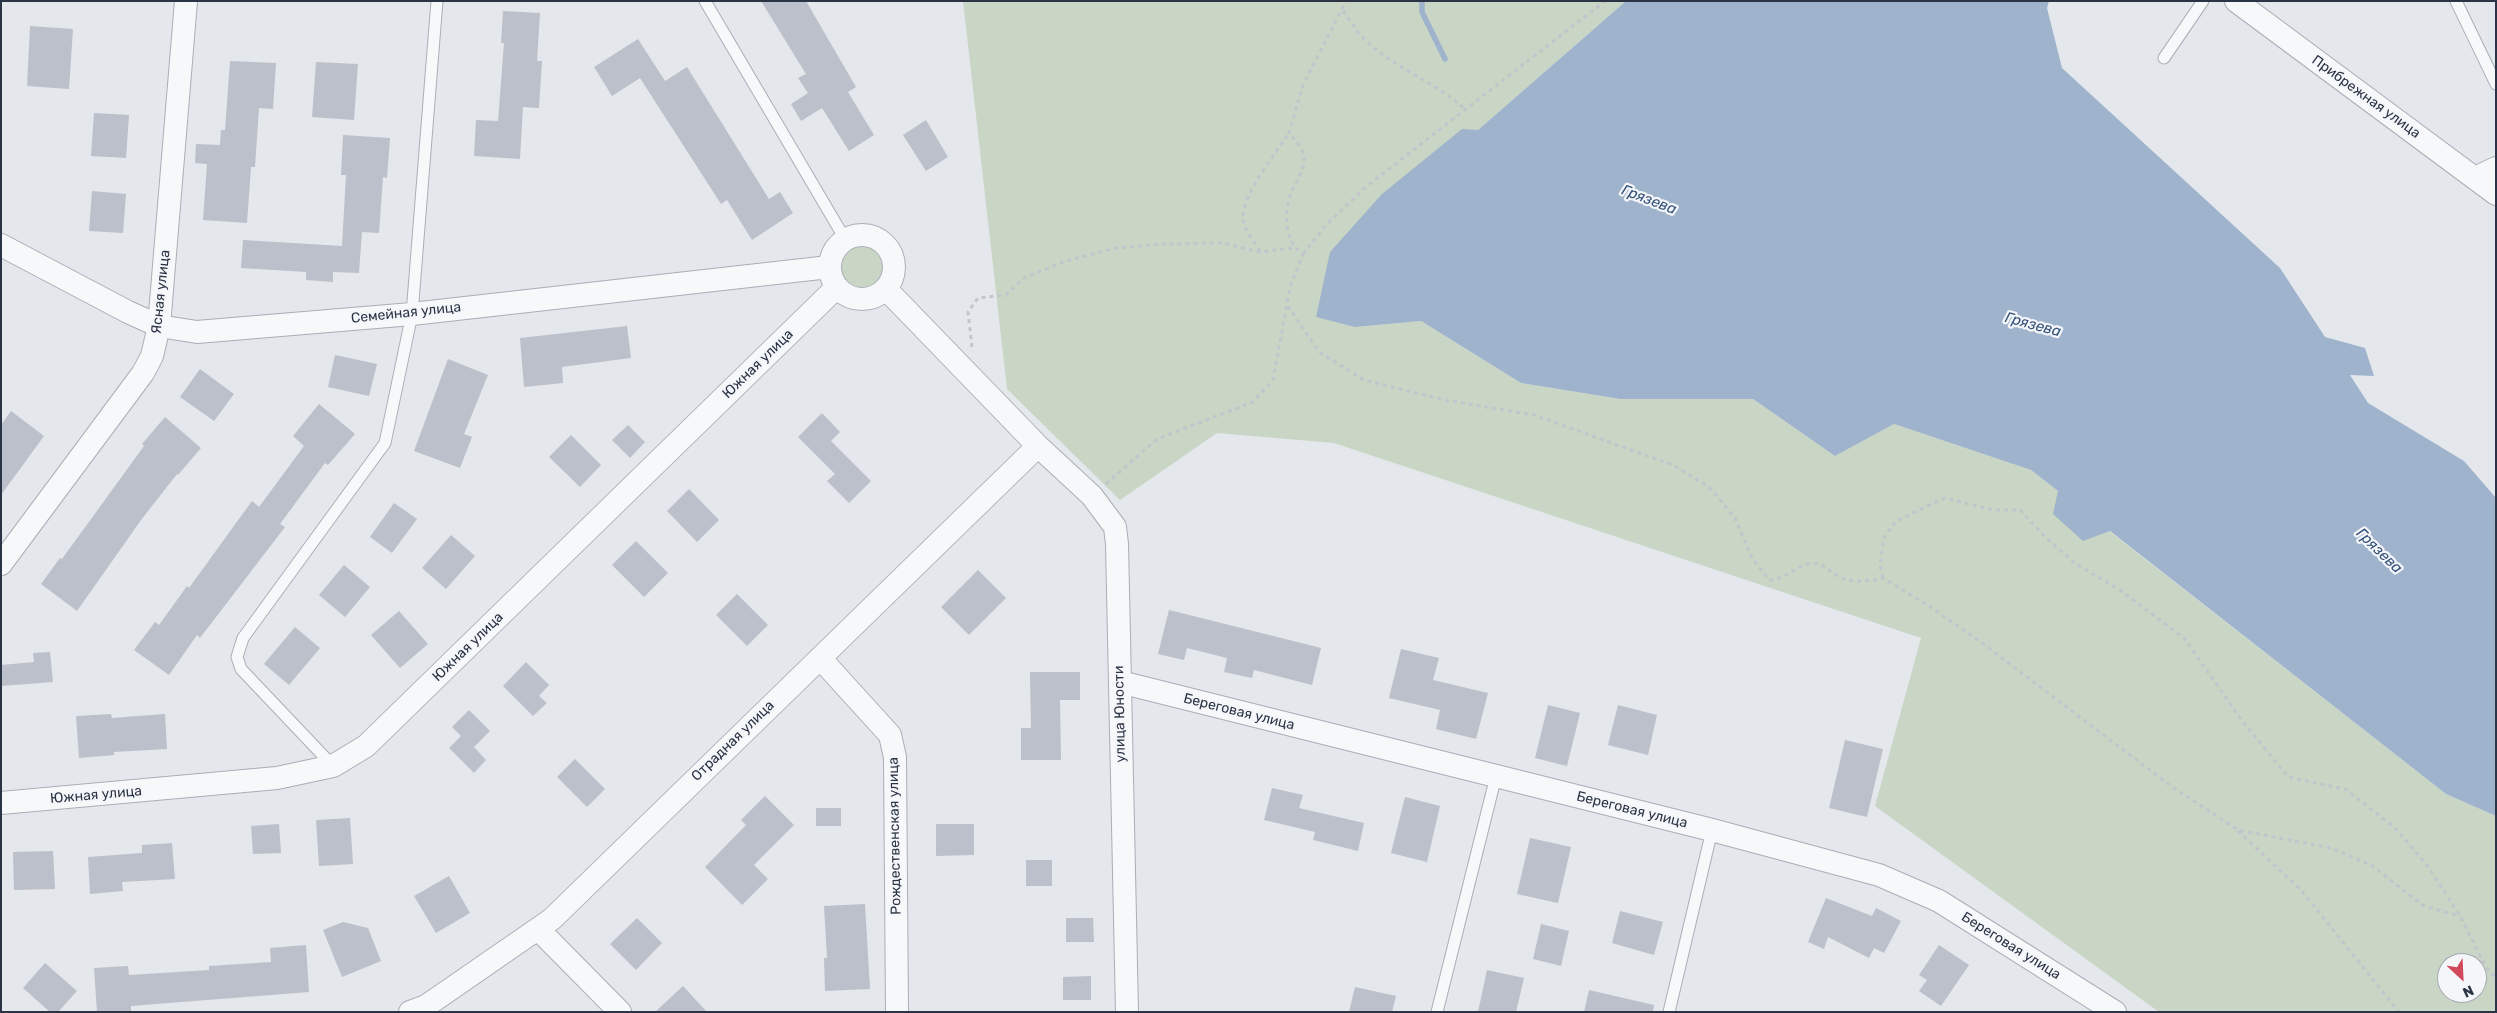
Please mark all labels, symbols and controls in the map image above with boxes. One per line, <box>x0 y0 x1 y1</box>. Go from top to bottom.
street label: Прибрежная улица <box>2308 52 2424 142</box>
water label: Грязева <box>1619 181 1679 219</box>
street label: Ясная улица <box>148 249 174 335</box>
street label: Семейная улица <box>350 299 462 327</box>
water label: Грязева <box>2003 309 2063 341</box>
street label: Южная улица <box>719 326 797 402</box>
water label: Грязева <box>2352 525 2406 577</box>
street label: Южная улица <box>429 609 507 685</box>
street label: улица Юности <box>1111 665 1129 763</box>
street label: Береговая улица <box>1182 690 1296 734</box>
street label: Отрадная улица <box>688 697 778 785</box>
street label: Рождественская улица <box>885 757 905 915</box>
street label: Южная улица <box>49 783 143 807</box>
street label: Береговая улица <box>1575 788 1689 832</box>
street label: Береговая улица <box>1958 909 2064 983</box>
north arrow <box>2437 953 2487 1003</box>
text: N <box>2460 981 2476 1001</box>

